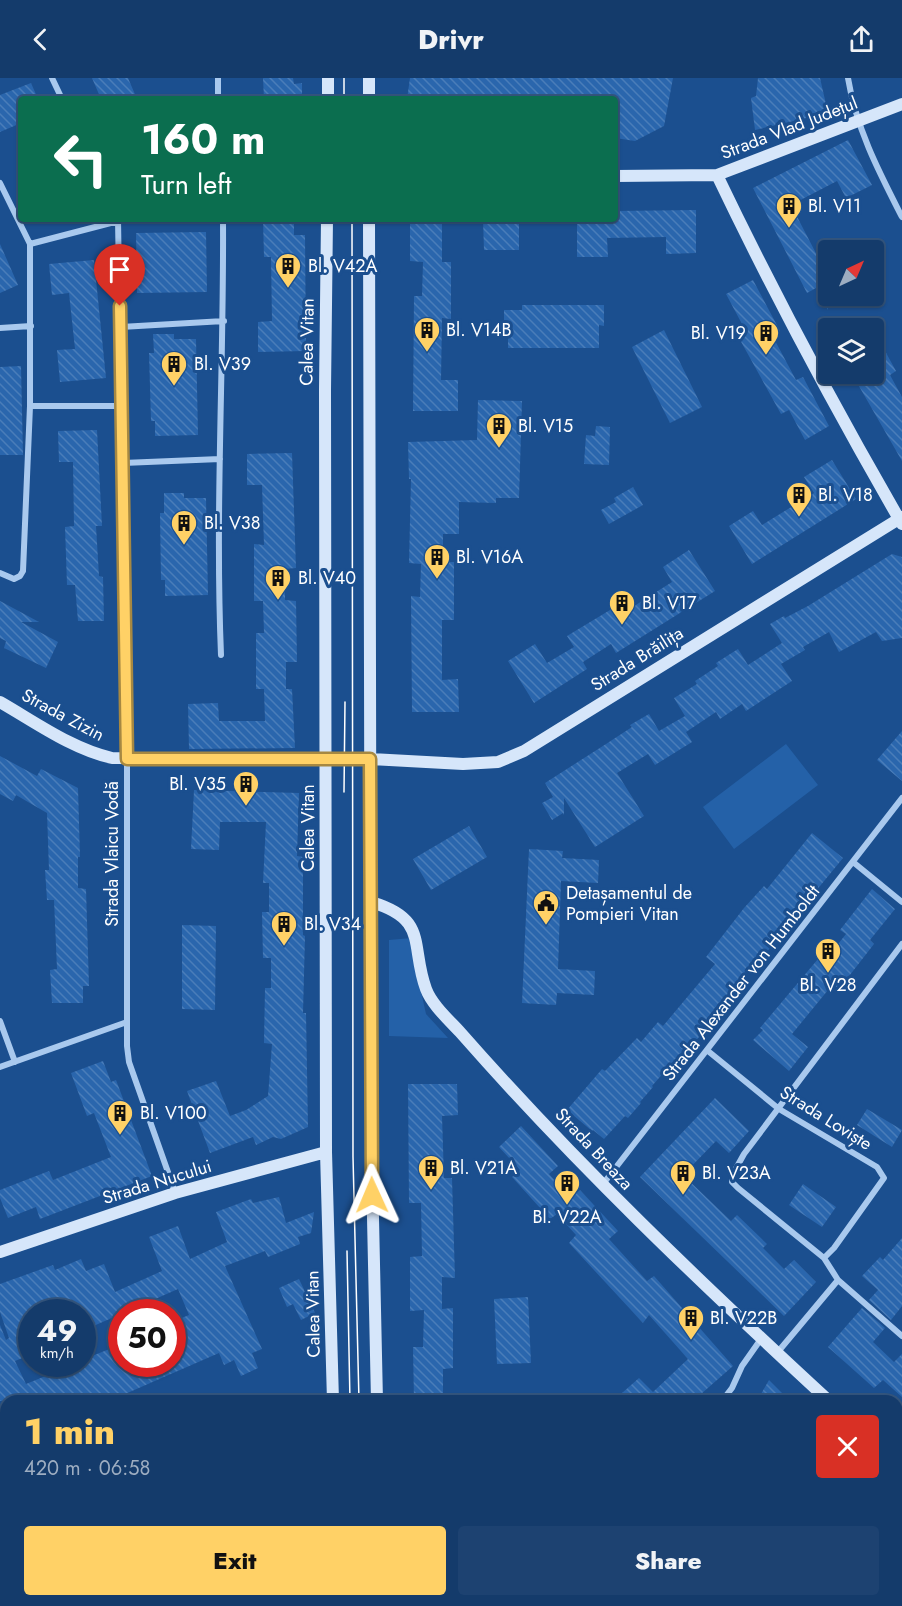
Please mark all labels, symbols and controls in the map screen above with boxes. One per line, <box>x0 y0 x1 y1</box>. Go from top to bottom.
text: Drivr <box>418 20 484 59</box>
icon: back <box>24 23 57 56</box>
icon: share <box>845 23 878 56</box>
street label: Strada Vlad Județul <box>717 90 861 166</box>
text: 160 m <box>141 109 265 170</box>
icon: left <box>42 120 120 198</box>
text: Turn left <box>141 165 231 204</box>
building icon: Bl. V11 <box>774 191 804 229</box>
place label: Bl. V11 <box>808 193 861 219</box>
north arrow <box>818 240 884 306</box>
map controls <box>818 240 884 384</box>
pin <box>94 244 145 306</box>
building icon: Bl. V42A <box>273 251 303 289</box>
icon: arrive <box>103 253 136 286</box>
place label: Bl. V42A <box>308 253 378 279</box>
street label: Calea Vitan <box>293 298 321 386</box>
building icon: Bl. V14B <box>412 315 442 353</box>
place label: Bl. V14B <box>446 317 512 343</box>
building icon: Bl. V19 <box>751 318 781 356</box>
button: layers <box>818 318 884 384</box>
place label: Bl. V19 <box>691 320 746 346</box>
building icon: Bl. V39 <box>159 349 189 387</box>
place label: Bl. V39 <box>194 351 251 377</box>
building icon: Bl. V15 <box>484 411 514 449</box>
place label: Bl. V15 <box>518 413 573 439</box>
building icon: Bl. V18 <box>784 480 814 518</box>
place label: Bl. V18 <box>818 482 873 508</box>
building icon: Bl. V38 <box>169 508 199 546</box>
place label: Bl. V38 <box>204 510 261 536</box>
building icon: Bl. V16A <box>422 542 452 580</box>
place label: Bl. V16A <box>456 544 523 570</box>
building icon: Bl. V40 <box>263 563 293 601</box>
place label: Bl. V40 <box>298 565 356 591</box>
building icon: Bl. V17 <box>607 588 637 626</box>
place label: Bl. V17 <box>642 590 697 616</box>
street label: Strada Brăilița <box>586 620 688 698</box>
street label: Strada Zizin <box>17 682 109 748</box>
building icon: Bl. V35 <box>231 769 261 807</box>
place label: Bl. V35 <box>169 771 226 797</box>
street label: Strada Vlaicu Vodă <box>99 781 125 927</box>
street label: Calea Vitan <box>295 784 321 872</box>
street label: Strada Alexander von Humboldt <box>656 879 826 1087</box>
place label: Detașamentul de Pompieri Vitan <box>566 880 692 927</box>
public building icon: Detașamentul de Pompieri Vitan <box>531 888 561 926</box>
building icon: Bl. V34 <box>269 909 299 947</box>
place label: Bl. V34 <box>304 911 361 937</box>
building icon: Bl. V28 <box>813 936 843 974</box>
place label: Bl. V28 <box>800 972 856 998</box>
street label: Strada Loviște <box>775 1079 877 1157</box>
building icon: Bl. V100 <box>105 1098 135 1136</box>
place label: Bl. V100 <box>140 1100 207 1126</box>
street label: Strada Breaza <box>549 1102 639 1196</box>
street label: Strada Nucului <box>99 1153 215 1211</box>
building icon: Bl. V21A <box>416 1153 446 1191</box>
place label: Bl. V21A <box>450 1155 517 1181</box>
building icon: Bl. V23A <box>668 1158 698 1196</box>
place label: Bl. V23A <box>702 1160 771 1186</box>
position arrow <box>340 1163 404 1227</box>
building icon: Bl. V22A <box>552 1168 582 1206</box>
place label: Bl. V22A <box>532 1204 602 1230</box>
street label: Calea Vitan <box>299 1270 327 1358</box>
speed limit sign: 50 <box>108 1299 186 1377</box>
building icon: Bl. V22B <box>676 1303 706 1341</box>
place label: Bl. V22B <box>710 1305 777 1331</box>
text: 49 <box>36 1309 78 1352</box>
text: km/h <box>40 1342 74 1364</box>
text: 1 min <box>24 1405 115 1457</box>
button: close <box>816 1415 879 1478</box>
text: 420 m · 06:58 <box>24 1454 150 1483</box>
button: Exit <box>24 1526 446 1595</box>
button: Share <box>458 1526 879 1595</box>

